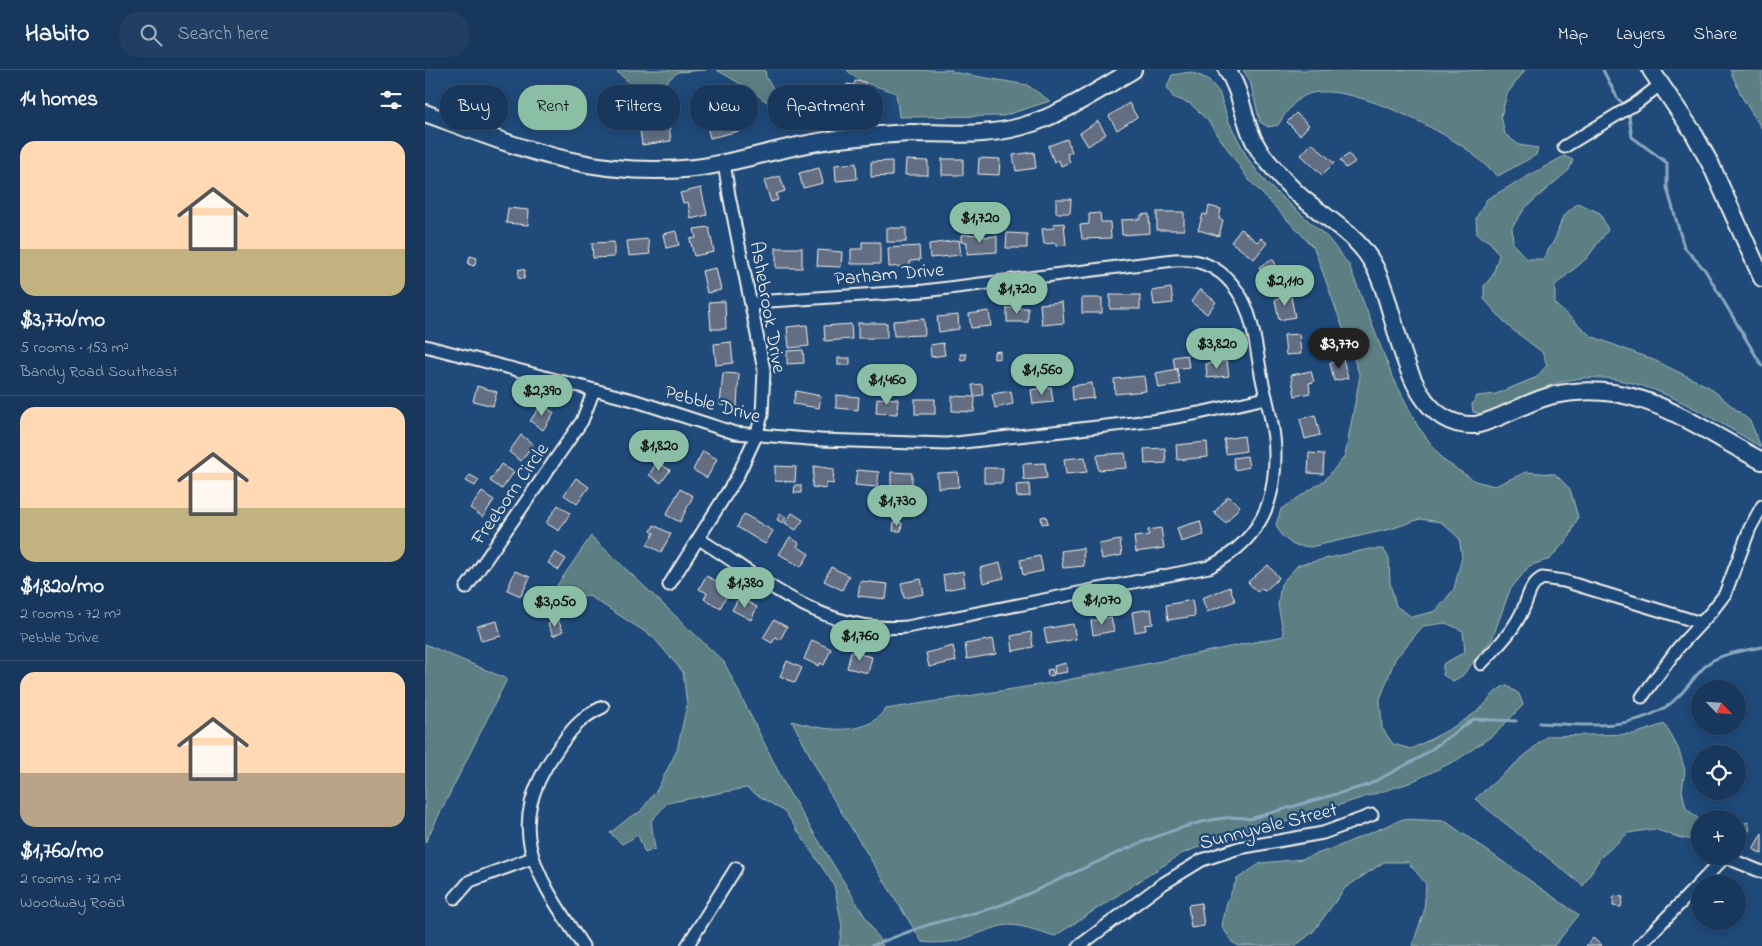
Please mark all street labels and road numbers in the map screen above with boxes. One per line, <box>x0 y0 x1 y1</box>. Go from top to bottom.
street label: Ashebrook Drive <box>741 239 792 376</box>
street label: Parham Drive <box>833 256 945 295</box>
street label: Pebble Drive <box>661 379 764 432</box>
street label: Freeborn Circle <box>464 437 557 553</box>
street label: Sunnyvale Street <box>1197 796 1341 859</box>

